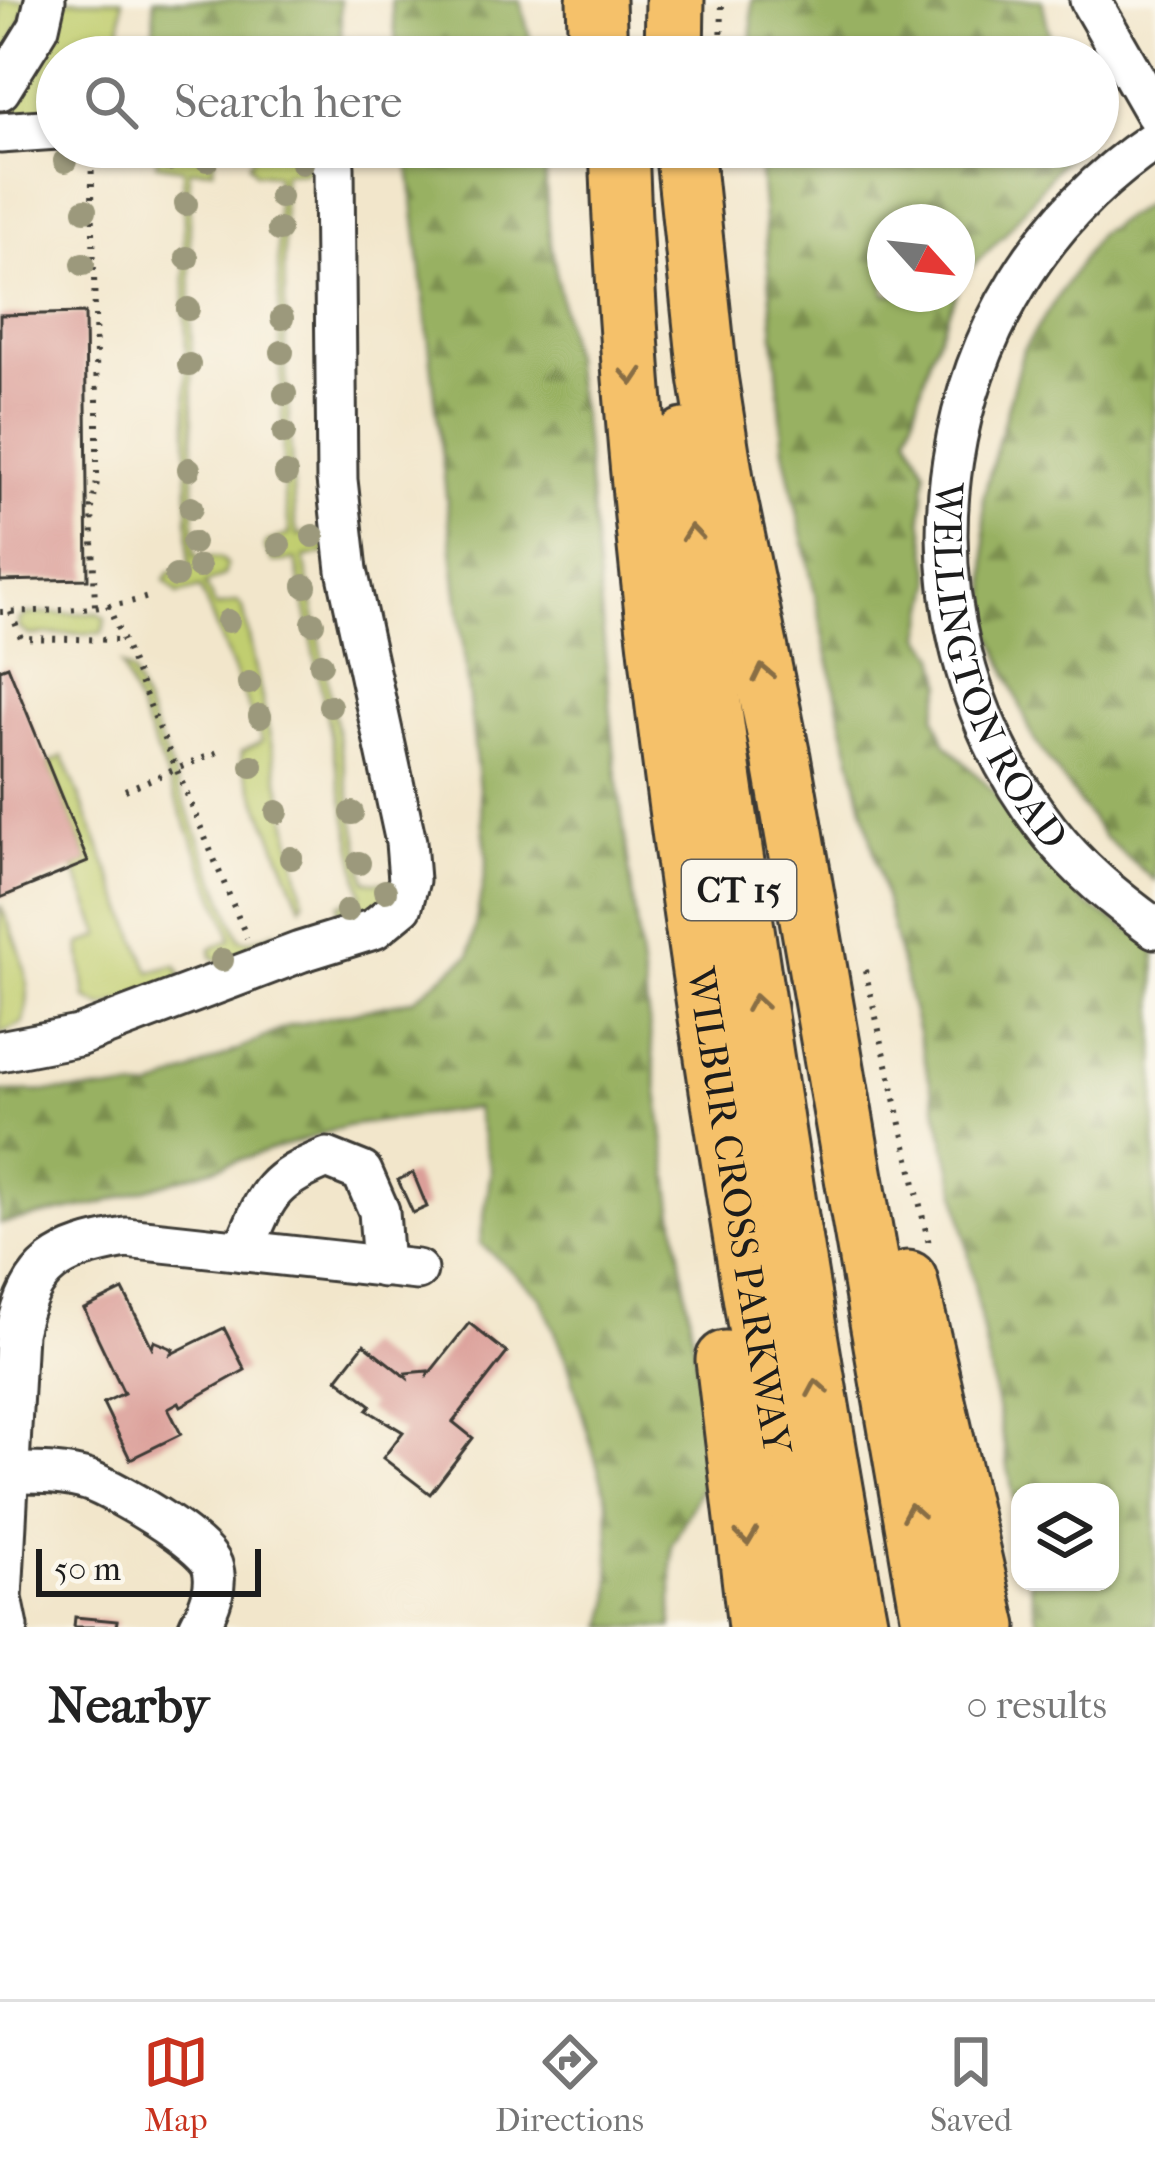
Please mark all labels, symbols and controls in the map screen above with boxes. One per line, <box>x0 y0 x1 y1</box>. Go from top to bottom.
search box <box>36 36 1119 168</box>
icon: search <box>78 69 144 135</box>
text: Search here <box>174 76 402 129</box>
north arrow <box>867 204 975 312</box>
one-way arrow <box>618 367 644 386</box>
street label: WELLINGTON ROAD <box>924 479 1077 858</box>
one-way arrow <box>680 523 706 543</box>
one-way arrow <box>751 663 777 683</box>
road number: CT 15 <box>682 860 796 920</box>
street label: WILBUR CROSS PARKWAY <box>678 963 801 1458</box>
one-way arrow <box>744 993 770 1012</box>
one-way arrow <box>806 1378 831 1398</box>
map controls <box>1011 1483 1119 1591</box>
button: layers <box>1011 1483 1119 1591</box>
one-way arrow <box>900 1502 925 1522</box>
one-way arrow <box>733 1527 759 1547</box>
scale bar <box>36 1543 261 1596</box>
text: 50 m <box>54 1550 121 1589</box>
text: Nearby <box>48 1675 209 1735</box>
text: 0 results <box>966 1682 1107 1728</box>
tab: Map <box>143 2029 209 2140</box>
tab: Directions <box>495 2029 644 2140</box>
tab: Saved <box>930 2029 1012 2140</box>

